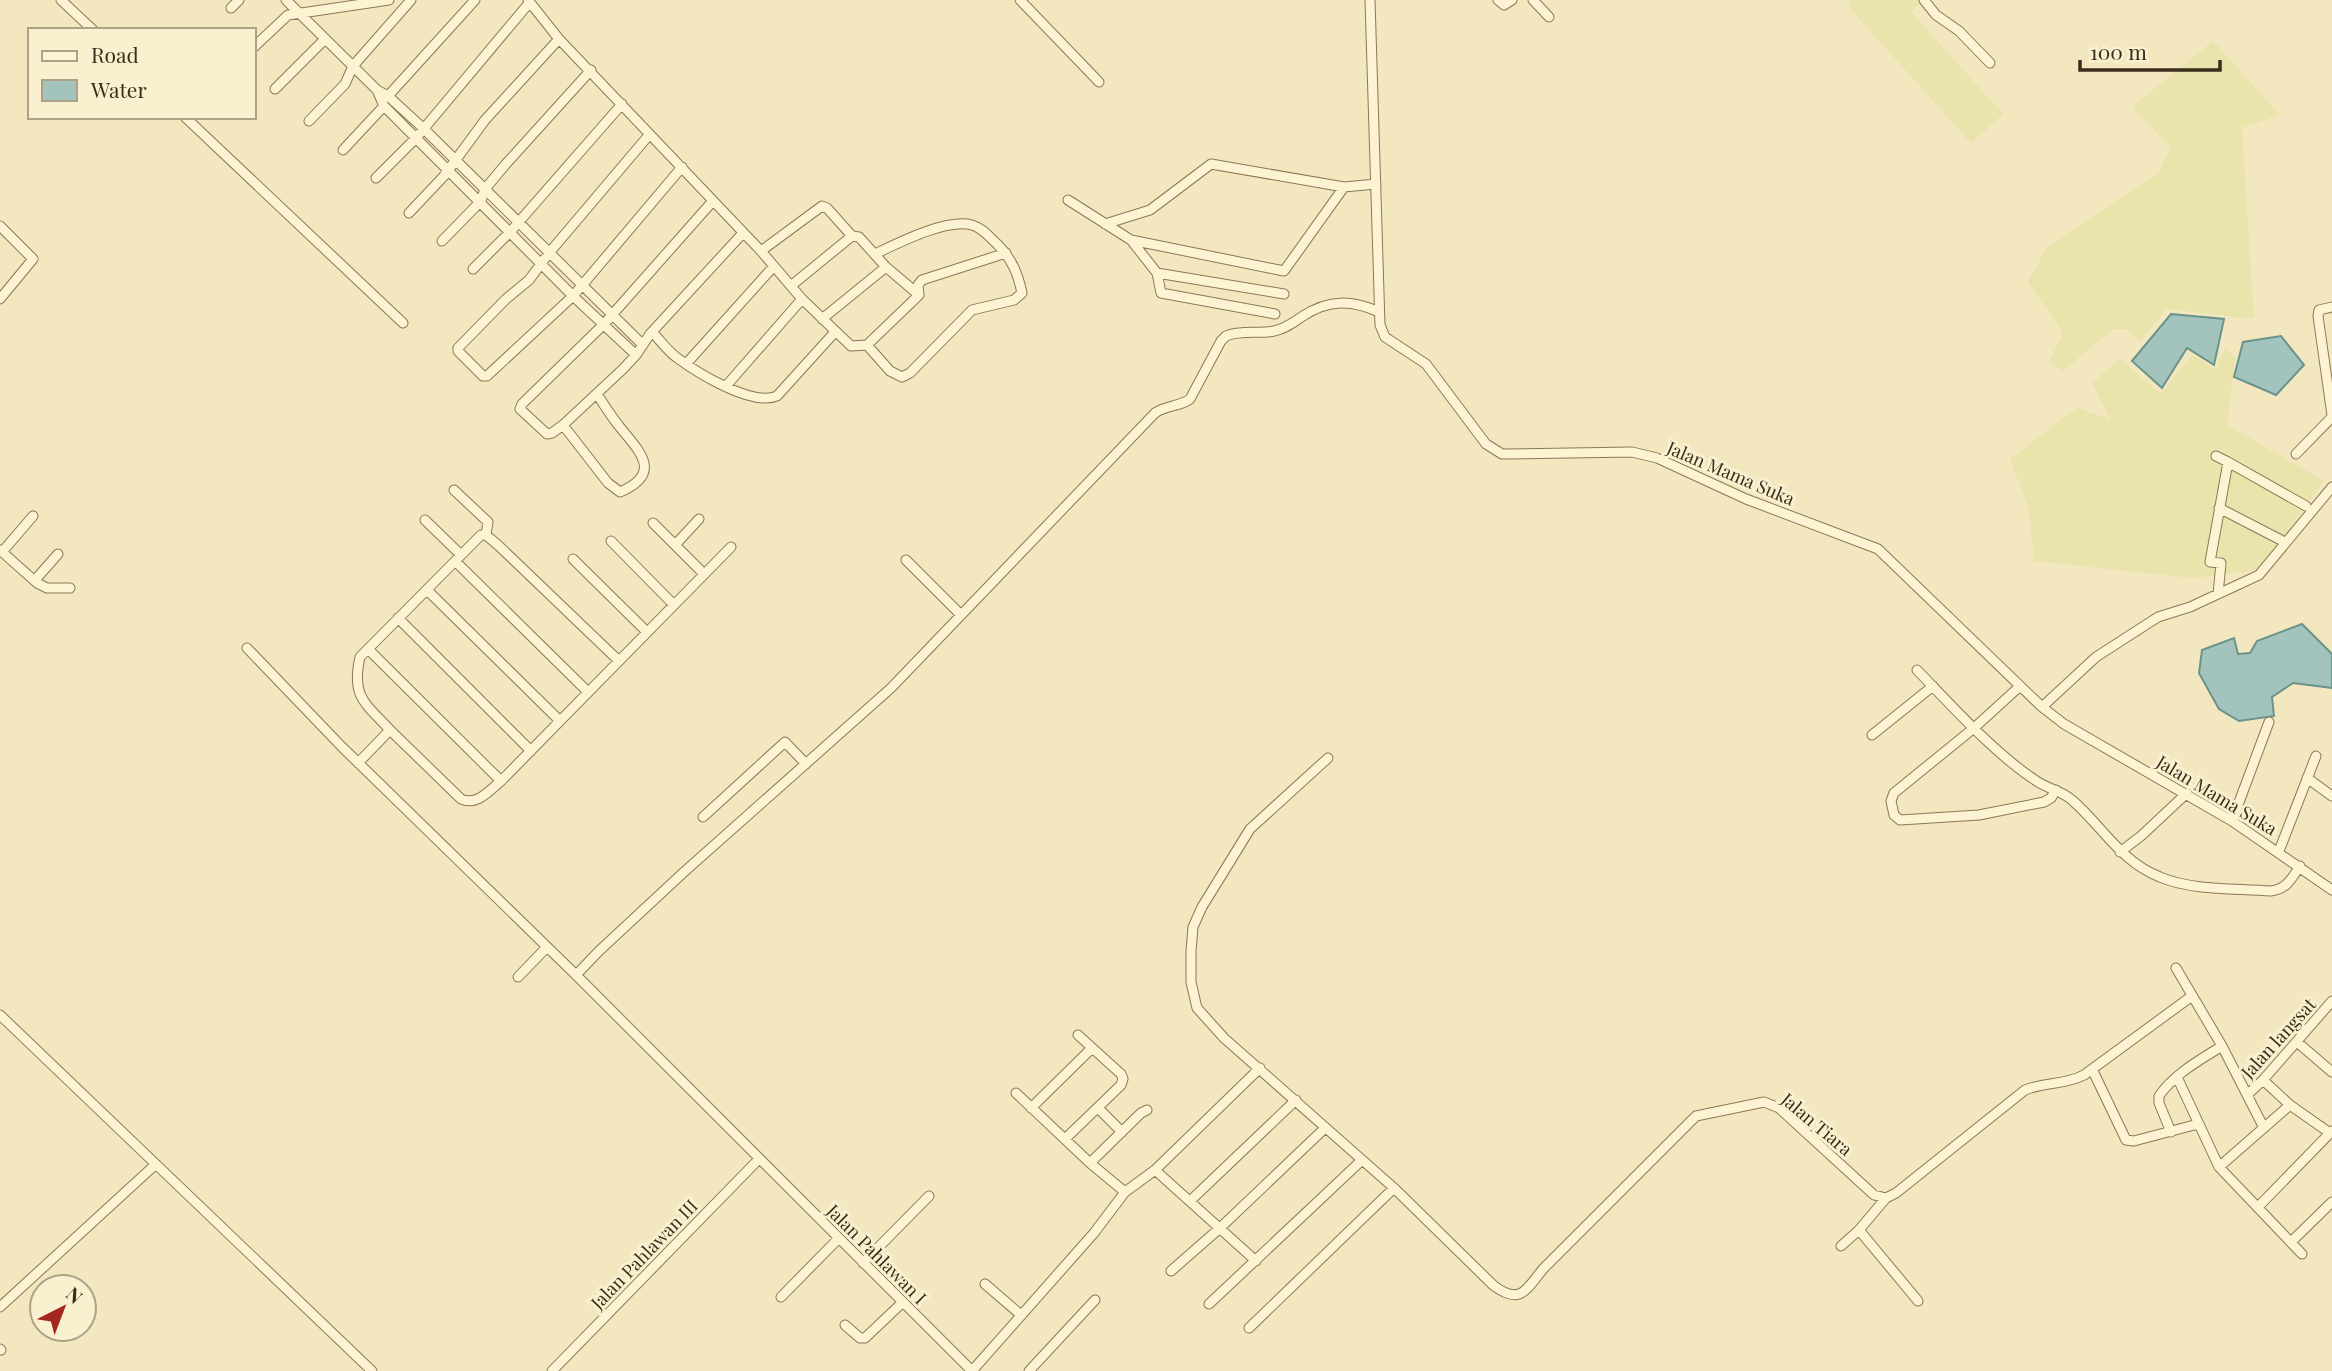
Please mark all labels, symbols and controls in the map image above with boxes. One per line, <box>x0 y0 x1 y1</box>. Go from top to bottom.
legend <box>28 28 256 119</box>
scale bar <box>2080 28 2220 72</box>
text: 100 m <box>2090 37 2147 65</box>
text: Road <box>91 40 139 68</box>
text: Water <box>90 75 147 103</box>
street label: Jalan Mama Suka <box>1663 435 1799 511</box>
street label: Jalan Mama Suka <box>2152 749 2282 840</box>
street label: Jalan langsat <box>2235 992 2321 1084</box>
street label: Jalan Tiara <box>1776 1087 1858 1161</box>
street label: Jalan Pahlawan III <box>585 1194 703 1315</box>
street label: Jalan Pahlawan I <box>821 1198 932 1309</box>
north arrow <box>28 1273 98 1343</box>
text: N <box>61 1280 89 1309</box>

